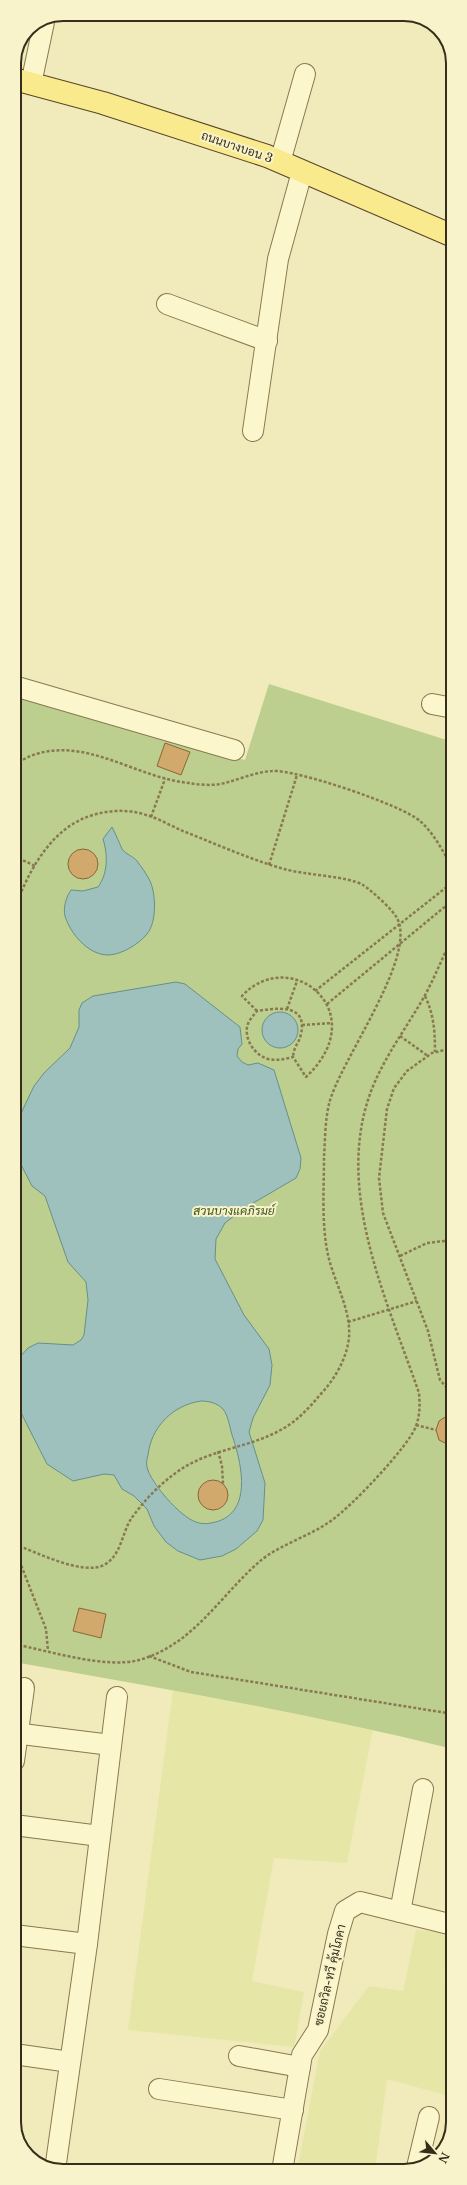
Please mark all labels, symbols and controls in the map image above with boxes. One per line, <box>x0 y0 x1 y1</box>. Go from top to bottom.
street label: ถนนบางบอน 3 <box>199 127 275 166</box>
park label: สวนบางแคภิรมย์ <box>193 1203 277 1218</box>
street label: ซอยถวิล-ทวี คุ้มโภคา <box>311 1923 350 2028</box>
north arrow <box>415 2133 455 2173</box>
text: N <box>435 2150 452 2166</box>

